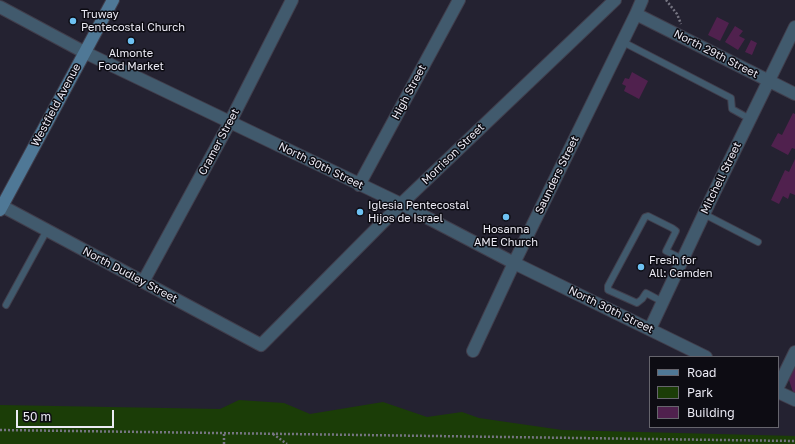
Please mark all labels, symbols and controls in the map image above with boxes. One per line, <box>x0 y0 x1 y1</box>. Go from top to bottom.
place label: Truway Pentecostal Church <box>81 8 185 34</box>
marker: Truway Pentecostal Church <box>68 16 78 26</box>
street label: North 29th Street <box>672 27 760 81</box>
marker: Almonte Food Market <box>126 36 136 46</box>
place label: Almonte Food Market <box>98 47 164 73</box>
street label: Westfield Avenue <box>29 61 83 149</box>
street label: High Street <box>389 62 429 122</box>
street label: Cramer Street <box>196 106 242 178</box>
street label: Morrison Street <box>419 121 487 187</box>
street label: Saunders Street <box>532 134 582 216</box>
street label: North 30th Street <box>276 140 366 192</box>
street label: Mitchell Street <box>698 140 744 216</box>
place label: Iglesia Pentecostal Hijos de Israel <box>368 199 469 225</box>
marker: Iglesia Pentecostal Hijos de Israel <box>355 207 365 217</box>
marker: Hosanna AME Church <box>501 212 511 222</box>
place label: Hosanna AME Church <box>474 223 538 249</box>
street label: North Dudley Street <box>80 244 180 306</box>
place label: Fresh for All: Camden <box>649 254 713 280</box>
marker: Fresh for All: Camden <box>636 262 646 272</box>
street label: North 30th Street <box>566 284 656 336</box>
legend <box>649 356 779 428</box>
text: Road <box>687 365 716 380</box>
text: Park <box>687 385 713 400</box>
scale bar <box>18 402 116 428</box>
text: Building <box>687 405 735 420</box>
text: 50 m <box>23 409 51 424</box>

